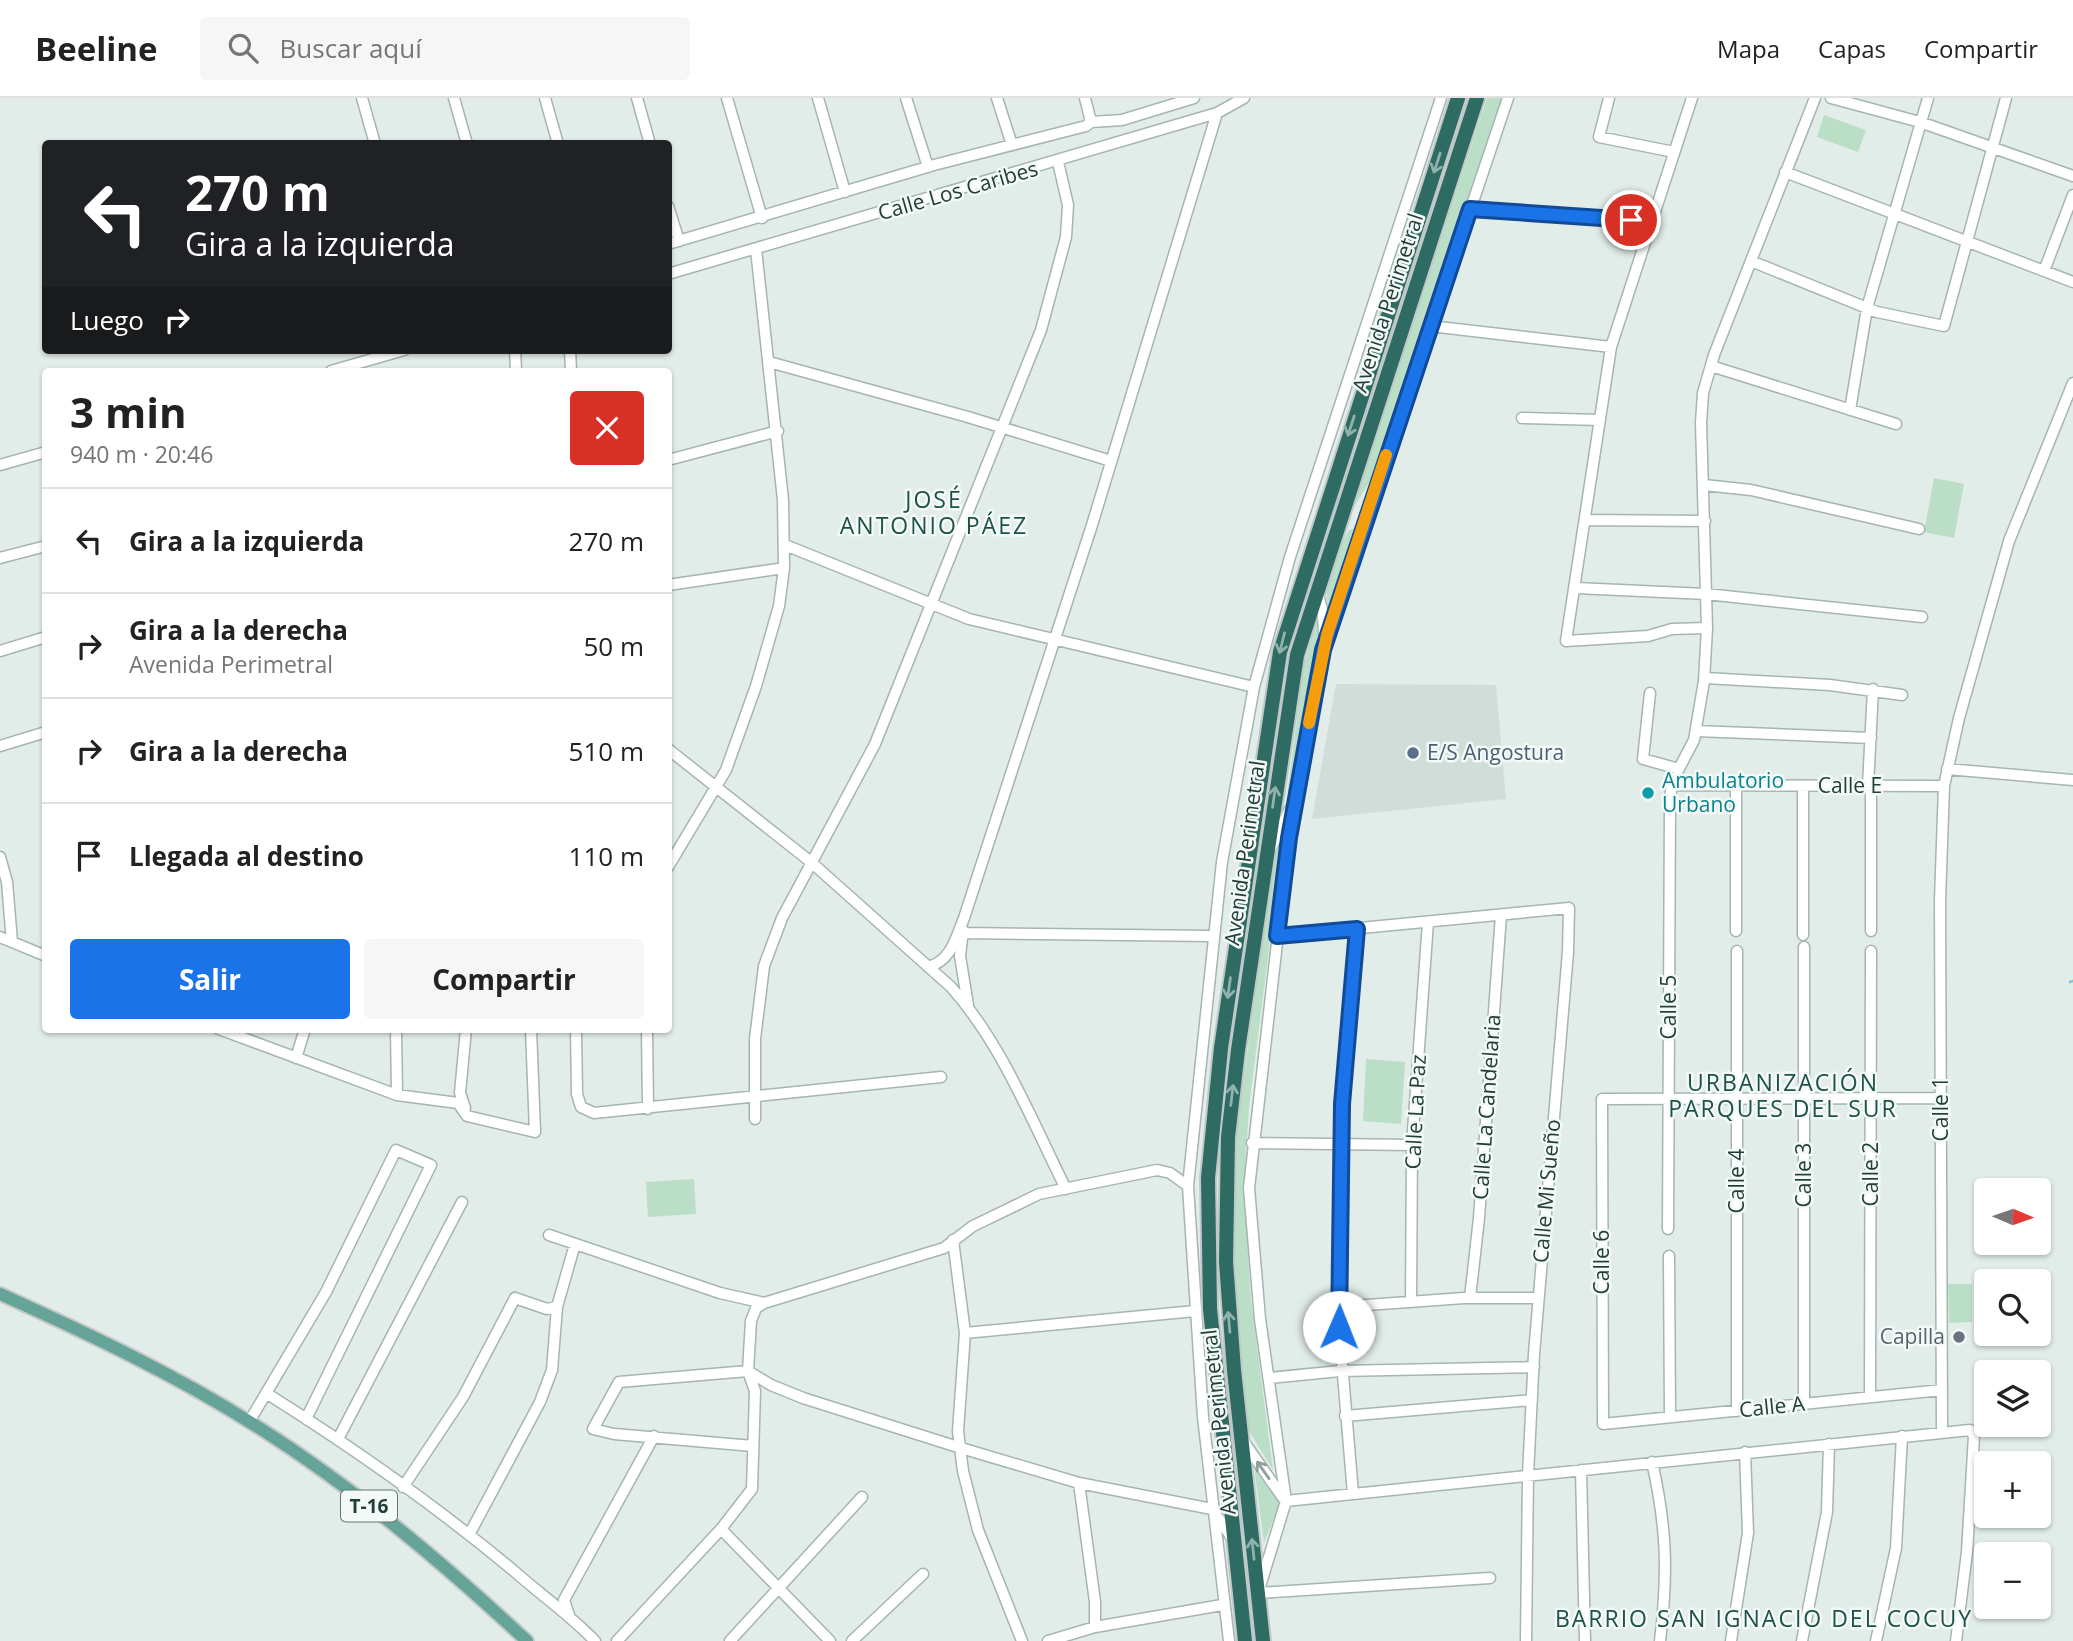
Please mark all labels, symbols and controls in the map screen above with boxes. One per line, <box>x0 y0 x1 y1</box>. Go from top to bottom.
search box <box>200 17 690 80</box>
text: Beeline <box>35 26 158 71</box>
icon: search <box>224 29 262 67</box>
text: Buscar aquí <box>280 30 422 66</box>
text: Mapa <box>1717 32 1780 65</box>
text: Capas <box>1818 32 1886 65</box>
text: Compartir <box>1924 32 2038 65</box>
one-way arrow <box>1430 151 1442 173</box>
street label: Calle Los Caribes <box>874 154 1041 226</box>
text: 270 m <box>185 159 330 225</box>
icon: left <box>70 168 161 259</box>
pin <box>1601 190 1661 250</box>
icon: arrive <box>1612 201 1650 239</box>
street label: Avenida Perimetral <box>1345 210 1429 396</box>
text: Gira a la izquierda <box>185 222 455 265</box>
icon: right <box>158 301 196 339</box>
text: Luego <box>70 302 144 338</box>
text: 3 min <box>70 383 187 440</box>
button: close <box>570 391 644 465</box>
one-way arrow <box>1344 414 1356 436</box>
text: 940 m · 20:46 <box>70 438 213 470</box>
district label: JOSÉ ANTONIO PÁEZ <box>840 483 1028 541</box>
icon: left <box>70 522 108 560</box>
text: Gira a la izquierda <box>129 523 364 559</box>
text: 270 m <box>569 523 644 559</box>
text: Gira a la derecha <box>129 612 348 648</box>
icon: right <box>70 627 108 665</box>
text: 50 m <box>583 628 644 664</box>
one-way arrow <box>1275 631 1288 653</box>
text: Avenida Perimetral <box>129 648 333 680</box>
icon: right <box>70 732 108 770</box>
text: Gira a la derecha <box>129 733 348 769</box>
text: 510 m <box>569 733 644 769</box>
place label: E/S Angostura <box>1427 738 1564 766</box>
marker: E/S Angostura <box>1405 745 1421 761</box>
street label: Avenida Perimetral <box>1217 759 1271 947</box>
place label: Ambulatorio Urbano <box>1662 766 1784 818</box>
street label: Calle E <box>1818 771 1882 799</box>
marker: Ambulatorio Urbano <box>1640 785 1656 801</box>
one-way arrow <box>1267 786 1280 809</box>
icon: arrive <box>70 837 108 875</box>
text: Llegada al destino <box>129 838 364 874</box>
text: 110 m <box>569 838 644 874</box>
button: Salir <box>70 939 350 1019</box>
button: Compartir <box>364 939 644 1019</box>
street label: Calle 5 <box>1654 975 1682 1039</box>
one-way arrow <box>1222 976 1235 999</box>
street label: Calle La Candelaria <box>1466 1013 1506 1201</box>
street label: Calle La Paz <box>1398 1054 1432 1170</box>
district label: URBANIZACIÓN PARQUES DEL SUR <box>1668 1066 1898 1124</box>
street label: Calle 1 <box>1926 1077 1954 1141</box>
one-way arrow <box>1226 1085 1239 1107</box>
street label: Calle Mi Sueño <box>1526 1118 1566 1264</box>
street label: Calle 2 <box>1856 1142 1884 1206</box>
street label: Calle 3 <box>1789 1143 1817 1207</box>
street label: Calle 4 <box>1722 1149 1750 1213</box>
north arrow <box>1974 1178 2051 1255</box>
map controls <box>1974 1178 2051 1619</box>
street label: Calle 6 <box>1587 1230 1615 1294</box>
button: search <box>1974 1269 2051 1346</box>
position arrow <box>1302 1290 1376 1364</box>
one-way arrow <box>1223 1312 1236 1334</box>
place label: Capilla <box>1880 1322 1945 1350</box>
street label: Avenida Perimetral <box>1194 1328 1242 1516</box>
marker: Capilla <box>1951 1329 1967 1345</box>
button: layers <box>1974 1360 2051 1437</box>
street label: Calle A <box>1738 1389 1807 1423</box>
button: + <box>1974 1451 2051 1528</box>
one-way arrow <box>1256 1461 1270 1480</box>
road number: T-16 <box>341 1490 397 1522</box>
one-way arrow <box>1246 1538 1259 1561</box>
button: − <box>1974 1542 2051 1619</box>
district label: BARRIO SAN IGNACIO DEL COCUY <box>1555 1602 1973 1634</box>

